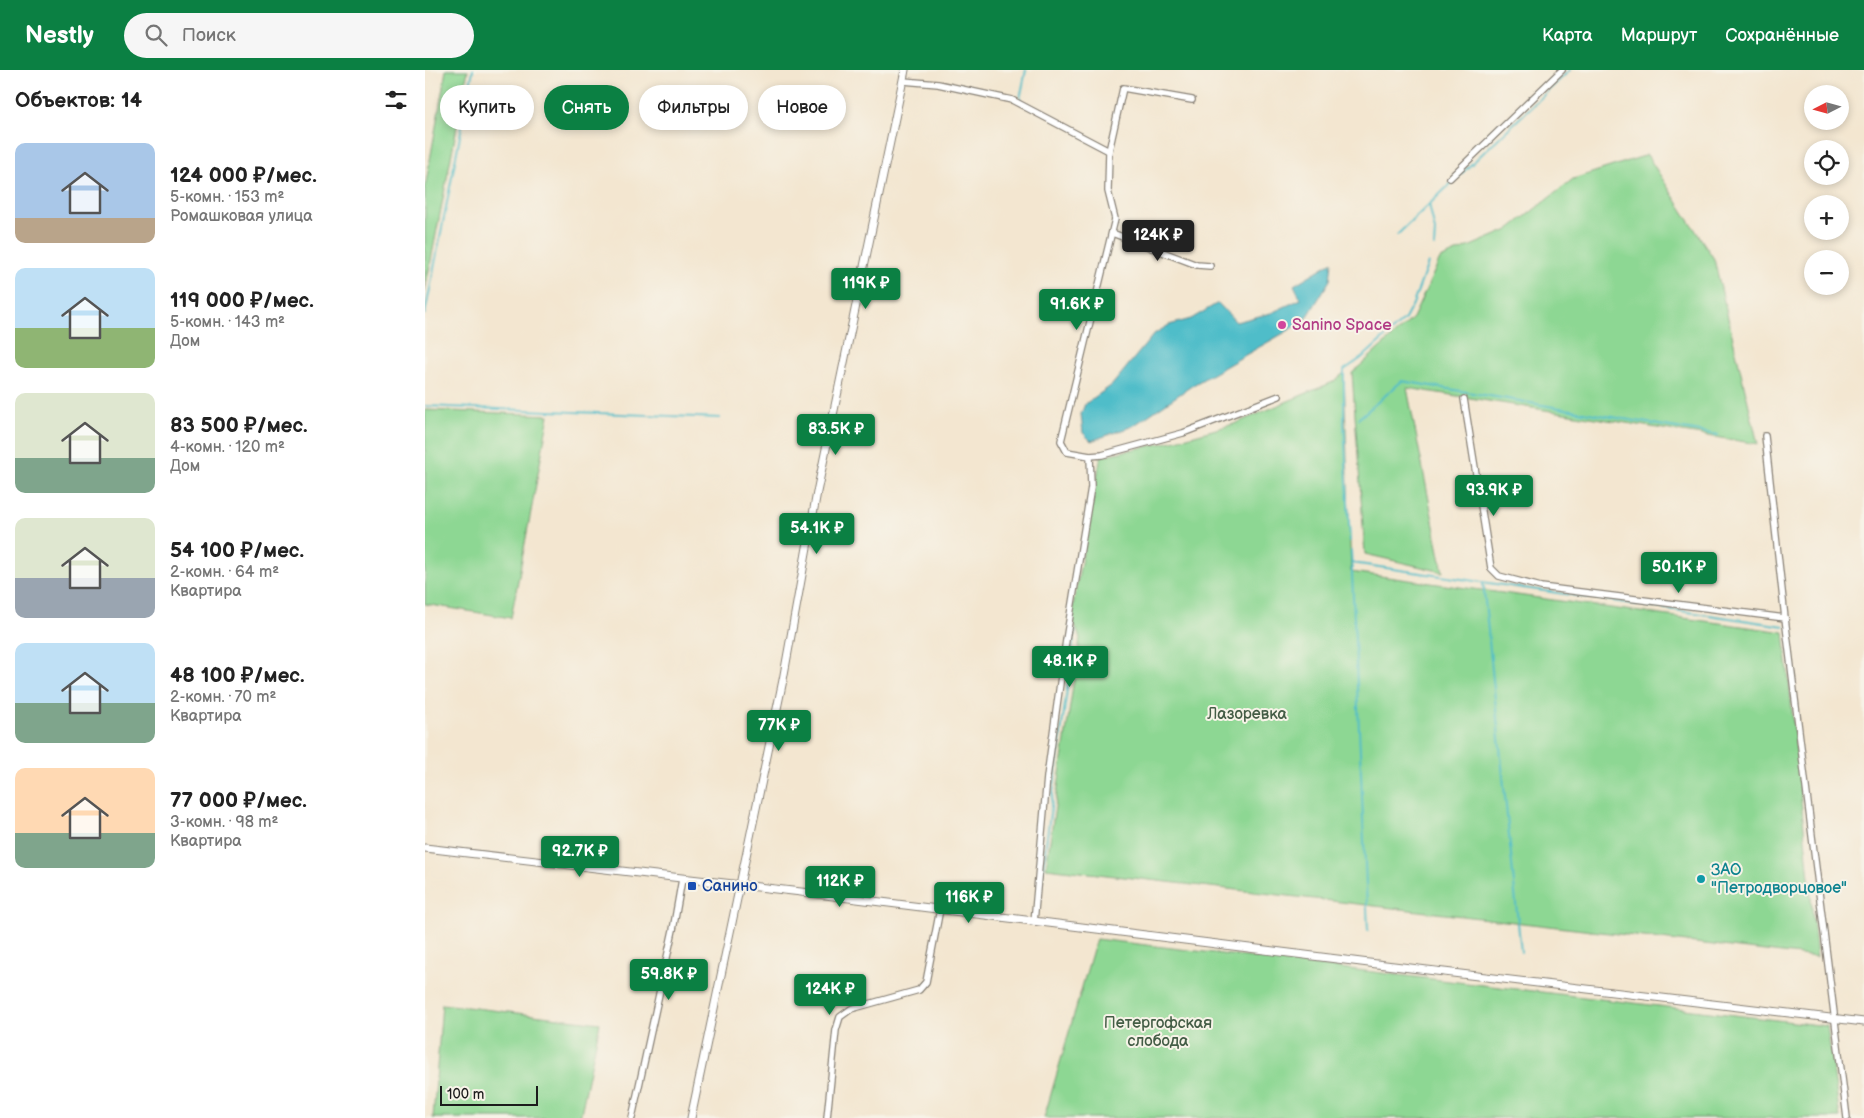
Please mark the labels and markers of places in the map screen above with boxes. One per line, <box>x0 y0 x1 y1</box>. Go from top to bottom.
pin: 124K ₽ <box>1117 220 1199 262</box>
pin: 119K ₽ <box>825 268 907 310</box>
pin: 91.6K ₽ <box>1031 288 1123 331</box>
place label: Sanino Space <box>1292 316 1392 335</box>
marker: Sanino Space <box>1276 319 1288 331</box>
pin: 83.5K ₽ <box>790 414 882 456</box>
pin: 93.9K ₽ <box>1448 474 1540 517</box>
pin: 54.1K ₽ <box>771 512 863 555</box>
pin: 50.1K ₽ <box>1633 552 1725 594</box>
pin: 48.1K ₽ <box>1024 646 1116 688</box>
pin: 77K ₽ <box>744 710 814 752</box>
pin: 92.7K ₽ <box>534 836 626 878</box>
place label: ЗАО "Петродворцовое" <box>1711 861 1847 898</box>
pin: 112K ₽ <box>799 866 881 908</box>
marker: ЗАО "Петродворцовое" <box>1695 873 1707 885</box>
place label: Санино <box>702 877 758 896</box>
marker: Санино <box>686 880 698 892</box>
pin: 116K ₽ <box>928 882 1010 924</box>
pin: 59.8K ₽ <box>623 958 715 1001</box>
pin: 124K ₽ <box>789 974 871 1016</box>

